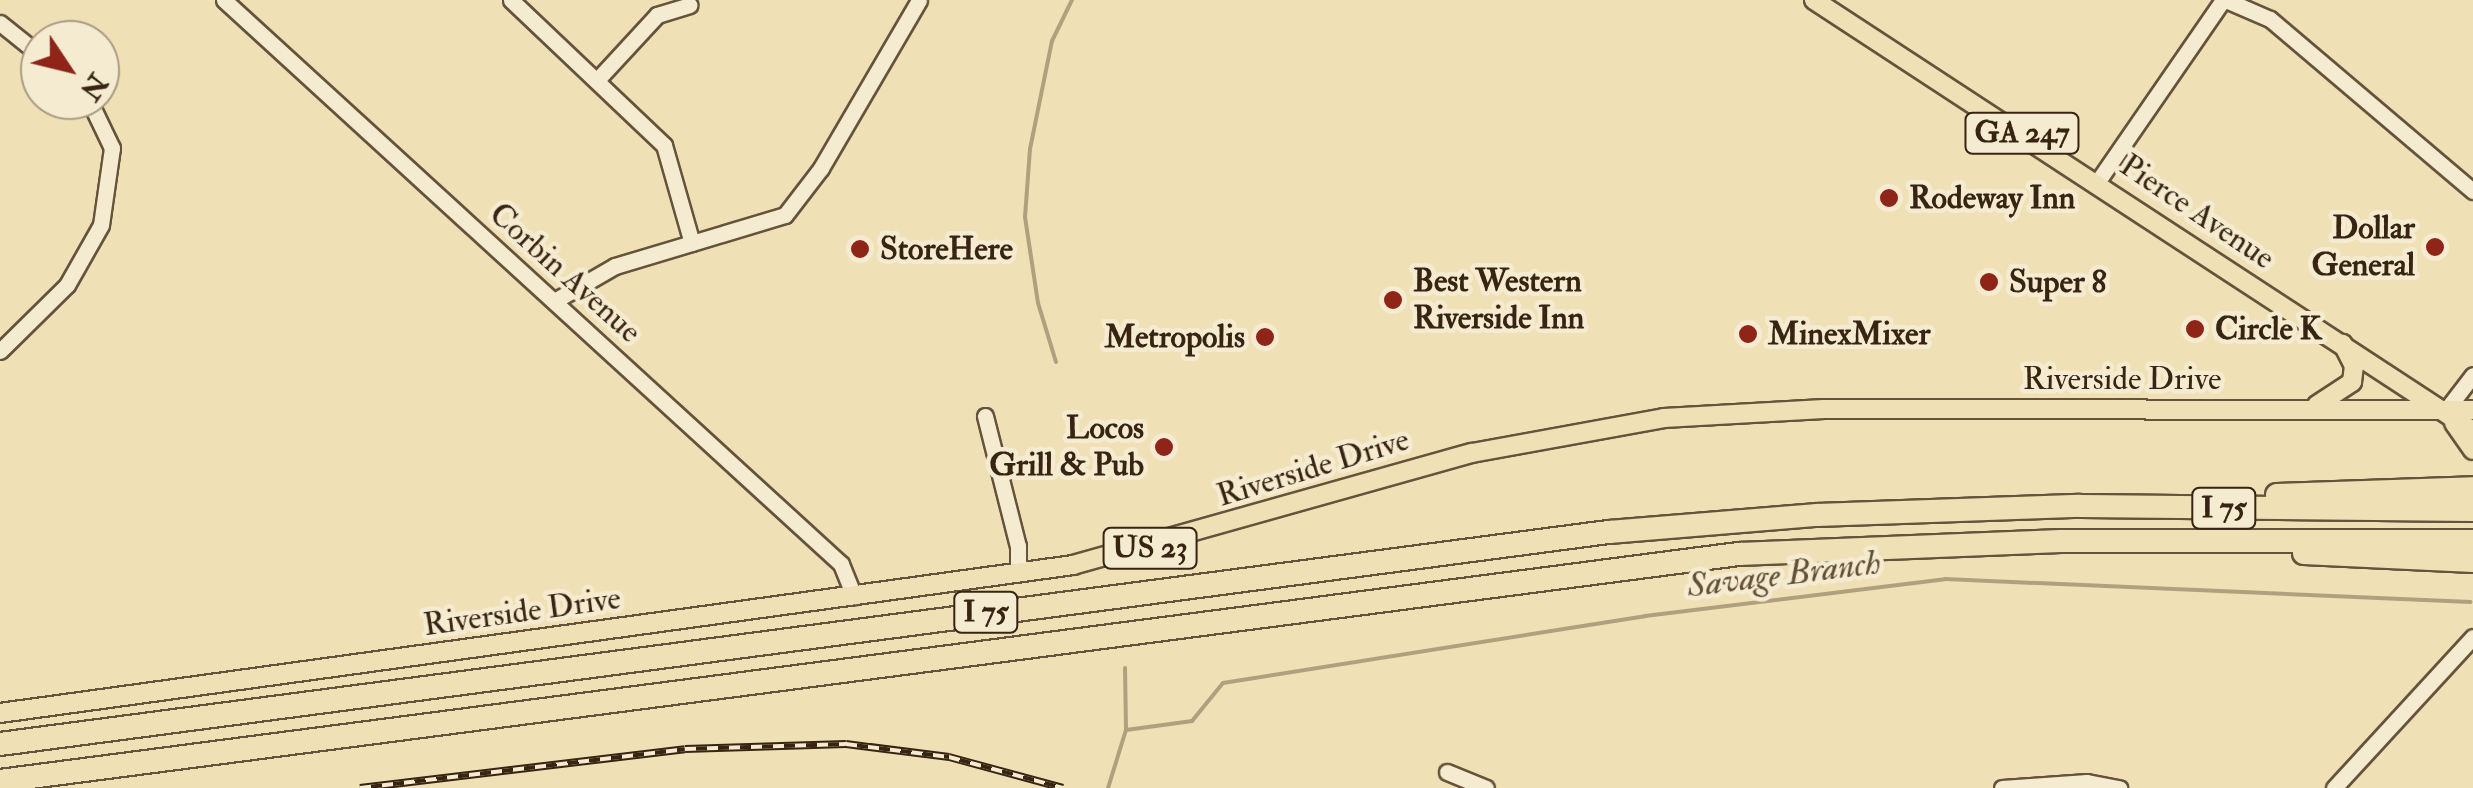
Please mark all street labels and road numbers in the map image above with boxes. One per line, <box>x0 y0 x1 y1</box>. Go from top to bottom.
road number: GA 247 <box>1962 108 2082 158</box>
street label: Pierce Avenue <box>2113 146 2281 278</box>
street label: Corbin Avenue <box>481 195 649 351</box>
street label: Riverside Drive <box>2023 360 2221 398</box>
street label: Riverside Drive <box>1212 421 1414 515</box>
road number: I 75 <box>2189 483 2259 533</box>
road number: US 23 <box>1102 523 1198 573</box>
street label: Riverside Drive <box>421 579 623 645</box>
road number: I 75 <box>951 587 1021 637</box>

